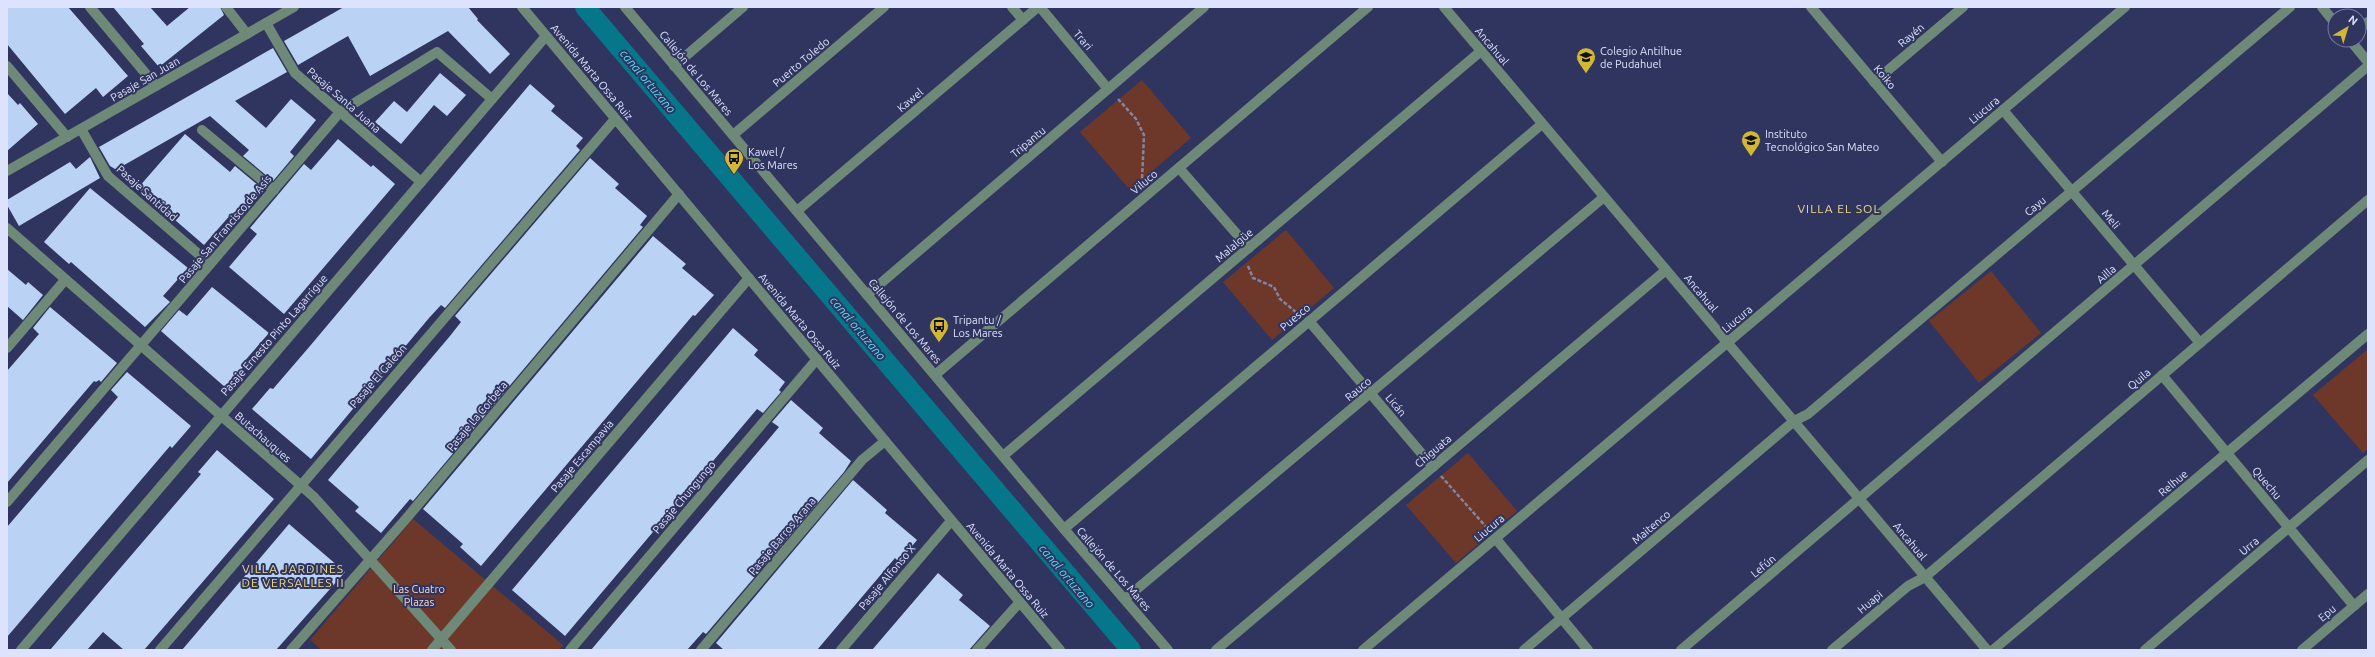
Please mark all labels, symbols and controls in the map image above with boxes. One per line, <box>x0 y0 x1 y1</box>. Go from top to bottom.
north arrow <box>2327 8 2367 48</box>
text: N <box>2346 13 2360 27</box>
street label: Rayén <box>1896 21 1926 49</box>
street label: Avenida Marta Ossa Ruiz <box>549 22 635 122</box>
street label: Ancahual <box>1473 25 1511 67</box>
street label: Callejón de Los Mares <box>657 28 735 118</box>
street label: Trari <box>1071 28 1095 52</box>
street label: Puerto Toledo <box>770 35 832 89</box>
place label: Colegio Antilhue de Pudahuel <box>1600 45 1682 70</box>
school or university icon: Colegio Antilhue de Pudahuel <box>1575 46 1597 74</box>
water label: canal ortuzano <box>618 47 679 116</box>
street label: Pasaje San Juan <box>108 54 182 104</box>
street label: Koiko <box>1872 63 1898 91</box>
street label: Pasaje Santa Juana <box>305 65 383 135</box>
street label: Kawel <box>895 86 925 114</box>
street label: Liucura <box>1966 94 2002 126</box>
street label: Tripantu <box>1008 124 1048 160</box>
place label: Instituto Tecnológico San Mateo <box>1765 128 1879 153</box>
school or university icon: Instituto Tecnológico San Mateo <box>1740 129 1762 157</box>
place label: Kawel / Los Mares <box>748 146 798 171</box>
bus stop icon: Kawel / Los Mares <box>723 147 745 175</box>
street label: Pasaje Santidad <box>114 163 180 223</box>
street label: Viluco <box>1128 168 1160 196</box>
street label: Pasaje San Francisco de Asís <box>176 173 274 285</box>
street label: Cayu <box>2022 194 2048 218</box>
district label: VILLA EL SOL <box>1797 202 1881 215</box>
street label: Meli <box>2100 207 2122 231</box>
street label: Malalgüe <box>1213 226 1255 264</box>
street label: Ailla <box>2094 263 2118 285</box>
street label: Avenida Marta Ossa Ruiz <box>757 271 843 371</box>
street label: Pasaje Ernesto Pinto Lagarrigue <box>218 272 330 398</box>
street label: Ancahual <box>1682 272 1720 314</box>
street label: Callejón de Los Mares <box>866 276 944 366</box>
water label: canal ortuzano <box>828 294 889 363</box>
street label: Puesco <box>1278 301 1312 333</box>
street label: Liucura <box>1719 303 1755 335</box>
place label: Tripantu / Los Mares <box>953 314 1003 339</box>
bus stop icon: Tripantu / Los Mares <box>928 315 950 343</box>
street label: Pasaje El Galeón <box>347 342 409 410</box>
street label: Quila <box>2125 366 2153 392</box>
street label: Rauco <box>1343 375 1373 403</box>
street label: Pasaje La Corbeta <box>444 379 510 453</box>
street label: Licán <box>1383 391 1409 419</box>
street label: Butachauques <box>233 409 294 465</box>
street label: Pasaje Escampavia <box>548 417 616 495</box>
street label: Chiguata <box>1412 432 1454 470</box>
street label: Pasaje Chungungo <box>650 458 718 536</box>
street label: Quechu <box>2250 464 2284 502</box>
street label: Relhue <box>2156 467 2190 499</box>
street label: Pasaje Barros Arana <box>746 495 818 577</box>
street label: Maitenco <box>1630 508 1672 546</box>
street label: Liucura <box>1471 512 1507 544</box>
street label: Avenida Marta Ossa Ruiz <box>965 520 1051 620</box>
street label: Ancahual <box>1891 520 1929 562</box>
street label: Callejón de Los Mares <box>1074 525 1154 613</box>
street label: Urra <box>2237 534 2261 558</box>
street label: Pasaje Alfonso X <box>856 542 918 612</box>
water label: canal ortuzano <box>1037 542 1098 611</box>
street label: Lefún <box>1748 552 1778 580</box>
district label: VILLA JARDINES DE VERSALLES II <box>241 562 345 589</box>
park label: Las Cuatro Plazas <box>393 583 445 608</box>
street label: Huapi <box>1855 588 1885 616</box>
street label: Epu <box>2316 602 2338 624</box>

